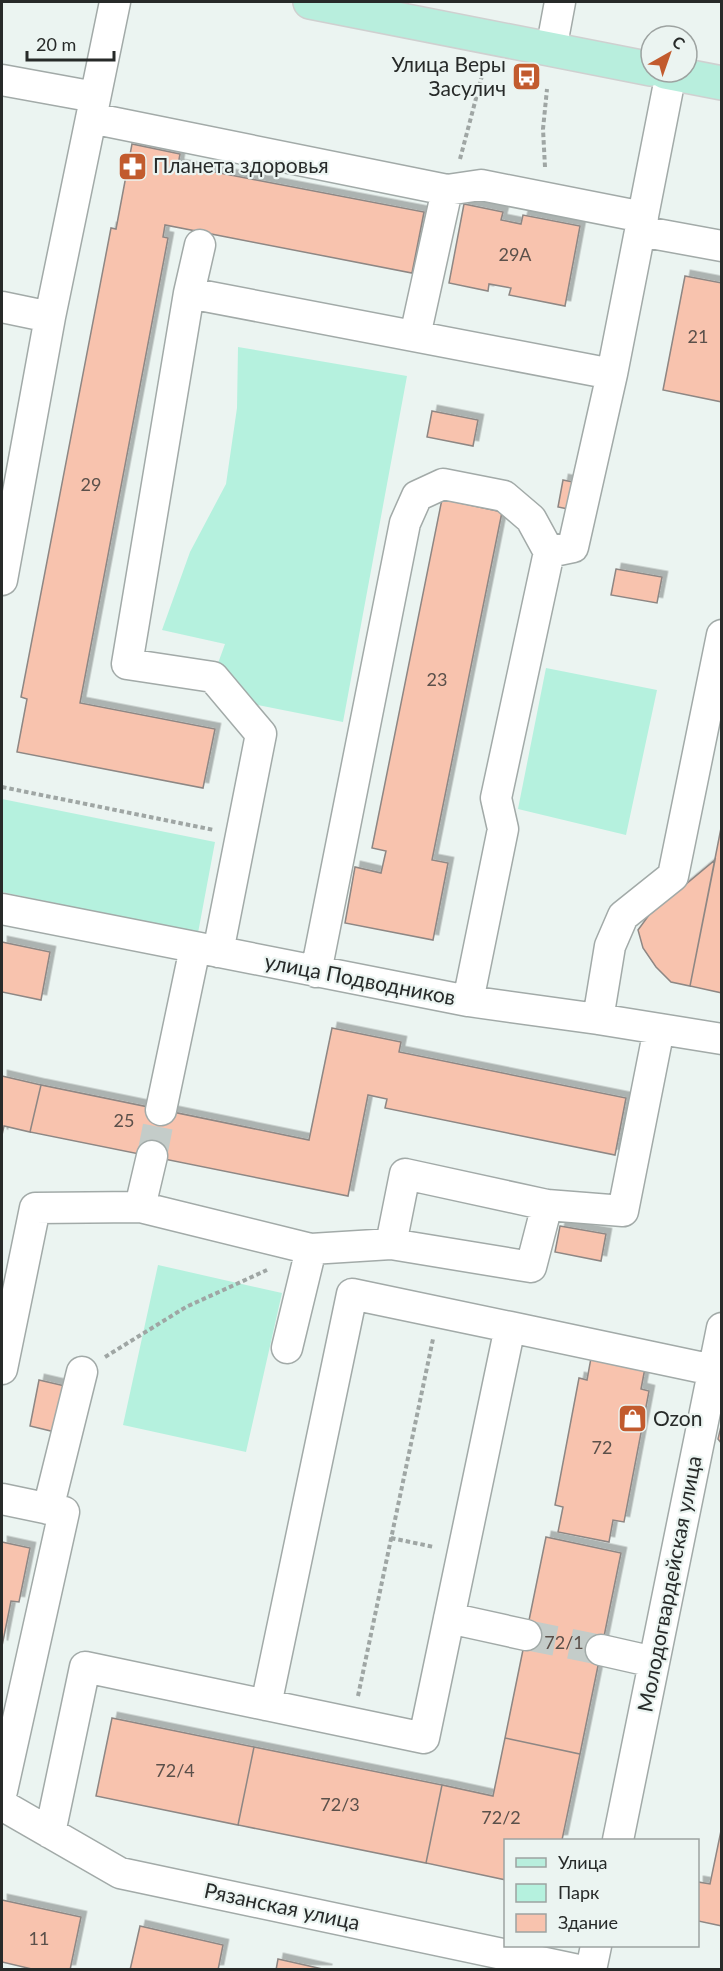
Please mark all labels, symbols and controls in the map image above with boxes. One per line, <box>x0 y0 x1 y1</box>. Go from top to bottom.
scale bar <box>27 24 114 62</box>
north arrow <box>639 24 699 84</box>
text: С <box>669 31 689 53</box>
text: 20 m <box>36 33 76 55</box>
place label: Улица Веры Засулич <box>391 51 506 100</box>
bus stop icon: Улица Веры Засулич <box>511 61 543 93</box>
pharmacy icon: Планета здоровья <box>116 150 148 182</box>
place label: Планета здоровья <box>153 152 329 177</box>
house number: 29А <box>498 243 532 265</box>
house number: 21 <box>688 325 708 347</box>
house number: 29 <box>81 473 101 495</box>
house number: 23 <box>427 668 447 690</box>
street label: улица Подводников <box>263 948 458 1009</box>
house number: 25 <box>114 1109 134 1131</box>
shop icon: Ozon <box>616 1403 648 1435</box>
place label: Ozon <box>653 1405 703 1430</box>
house number: 72 <box>592 1436 612 1458</box>
street label: Молодогвардейская улица <box>631 1453 706 1714</box>
house number: 72/1 <box>544 1631 584 1653</box>
house number: 72/4 <box>155 1759 195 1781</box>
house number: 72/3 <box>320 1793 360 1815</box>
house number: 72/2 <box>481 1806 521 1828</box>
legend <box>504 1839 699 1947</box>
text: Улица <box>558 1851 608 1873</box>
street label: Рязанская улица <box>202 1877 362 1934</box>
text: Парк <box>558 1881 600 1903</box>
text: Здание <box>558 1911 618 1933</box>
house number: 11 <box>29 1927 49 1949</box>

